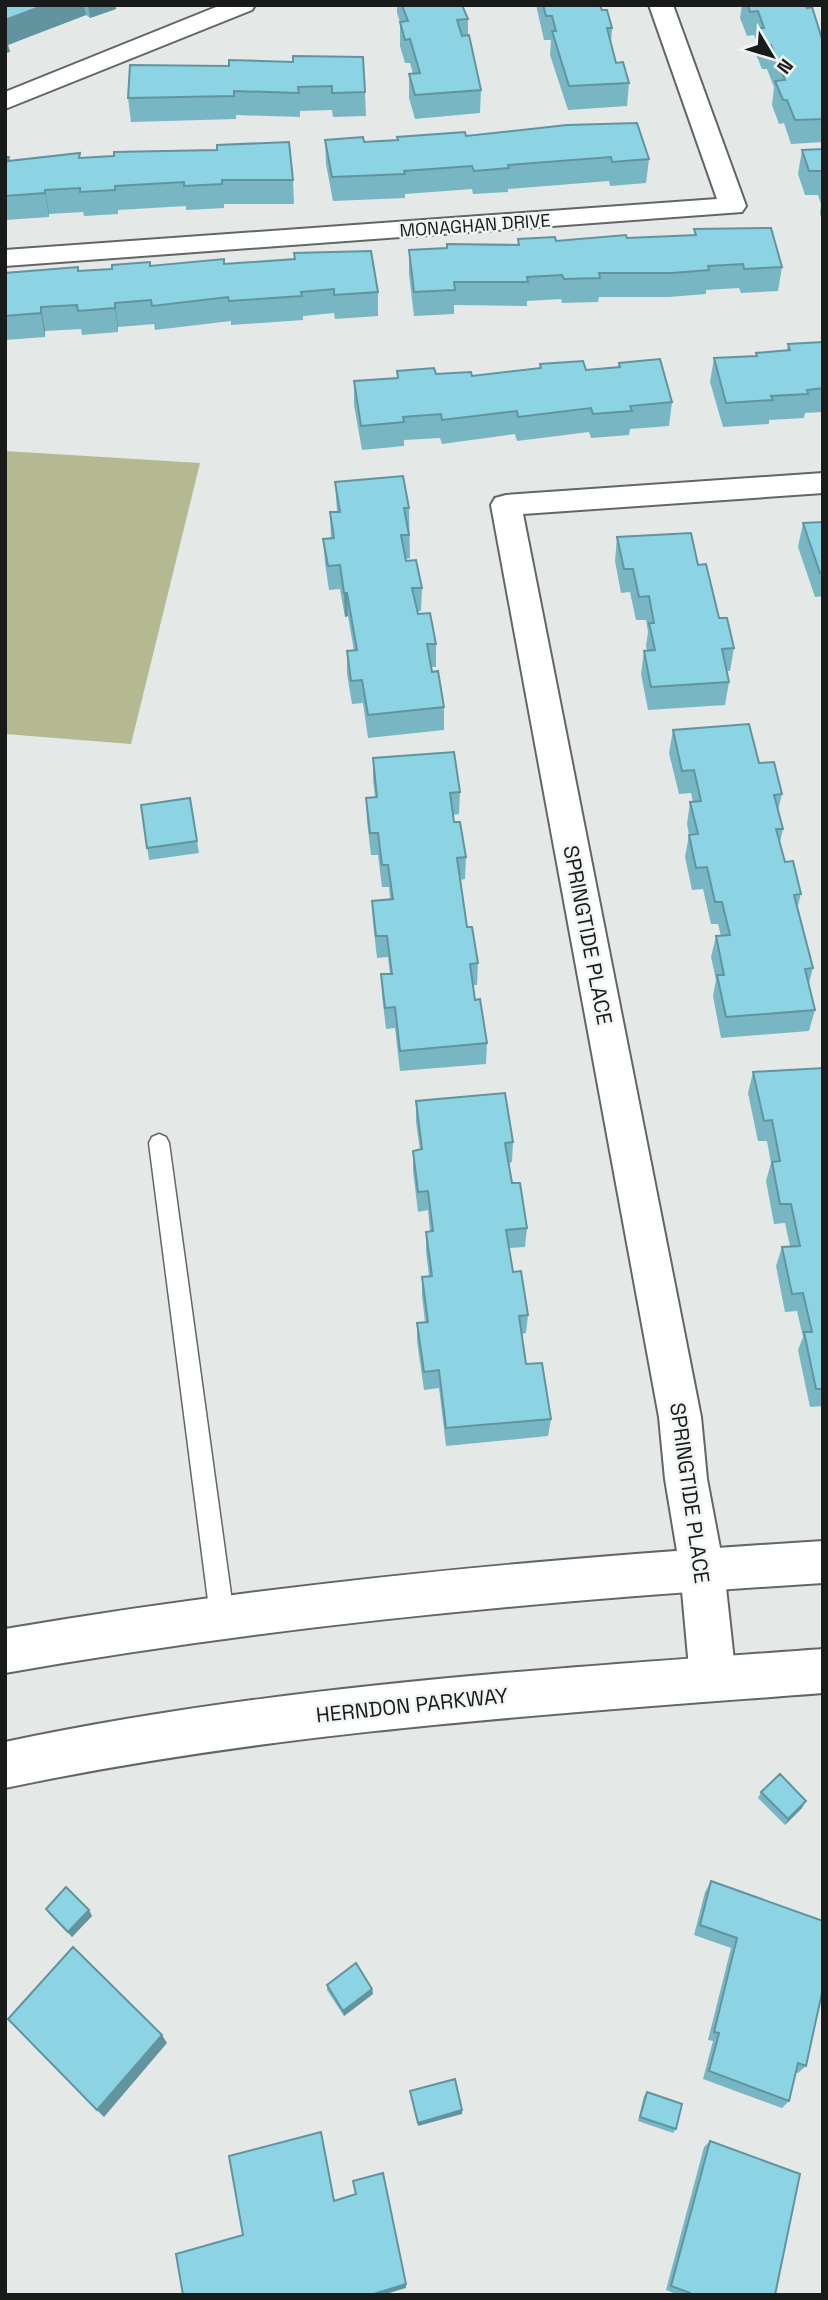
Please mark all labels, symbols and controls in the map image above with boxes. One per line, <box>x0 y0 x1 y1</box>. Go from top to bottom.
north arrow <box>737 21 807 91</box>
text: N <box>771 53 799 79</box>
street label: MONAGHAN DRIVE <box>399 208 551 242</box>
street label: SPRINGTIDE PLACE <box>557 843 619 1027</box>
street label: SPRINGTIDE PLACE <box>664 1401 716 1585</box>
street label: HERNDON PARKWAY <box>315 1681 510 1729</box>

